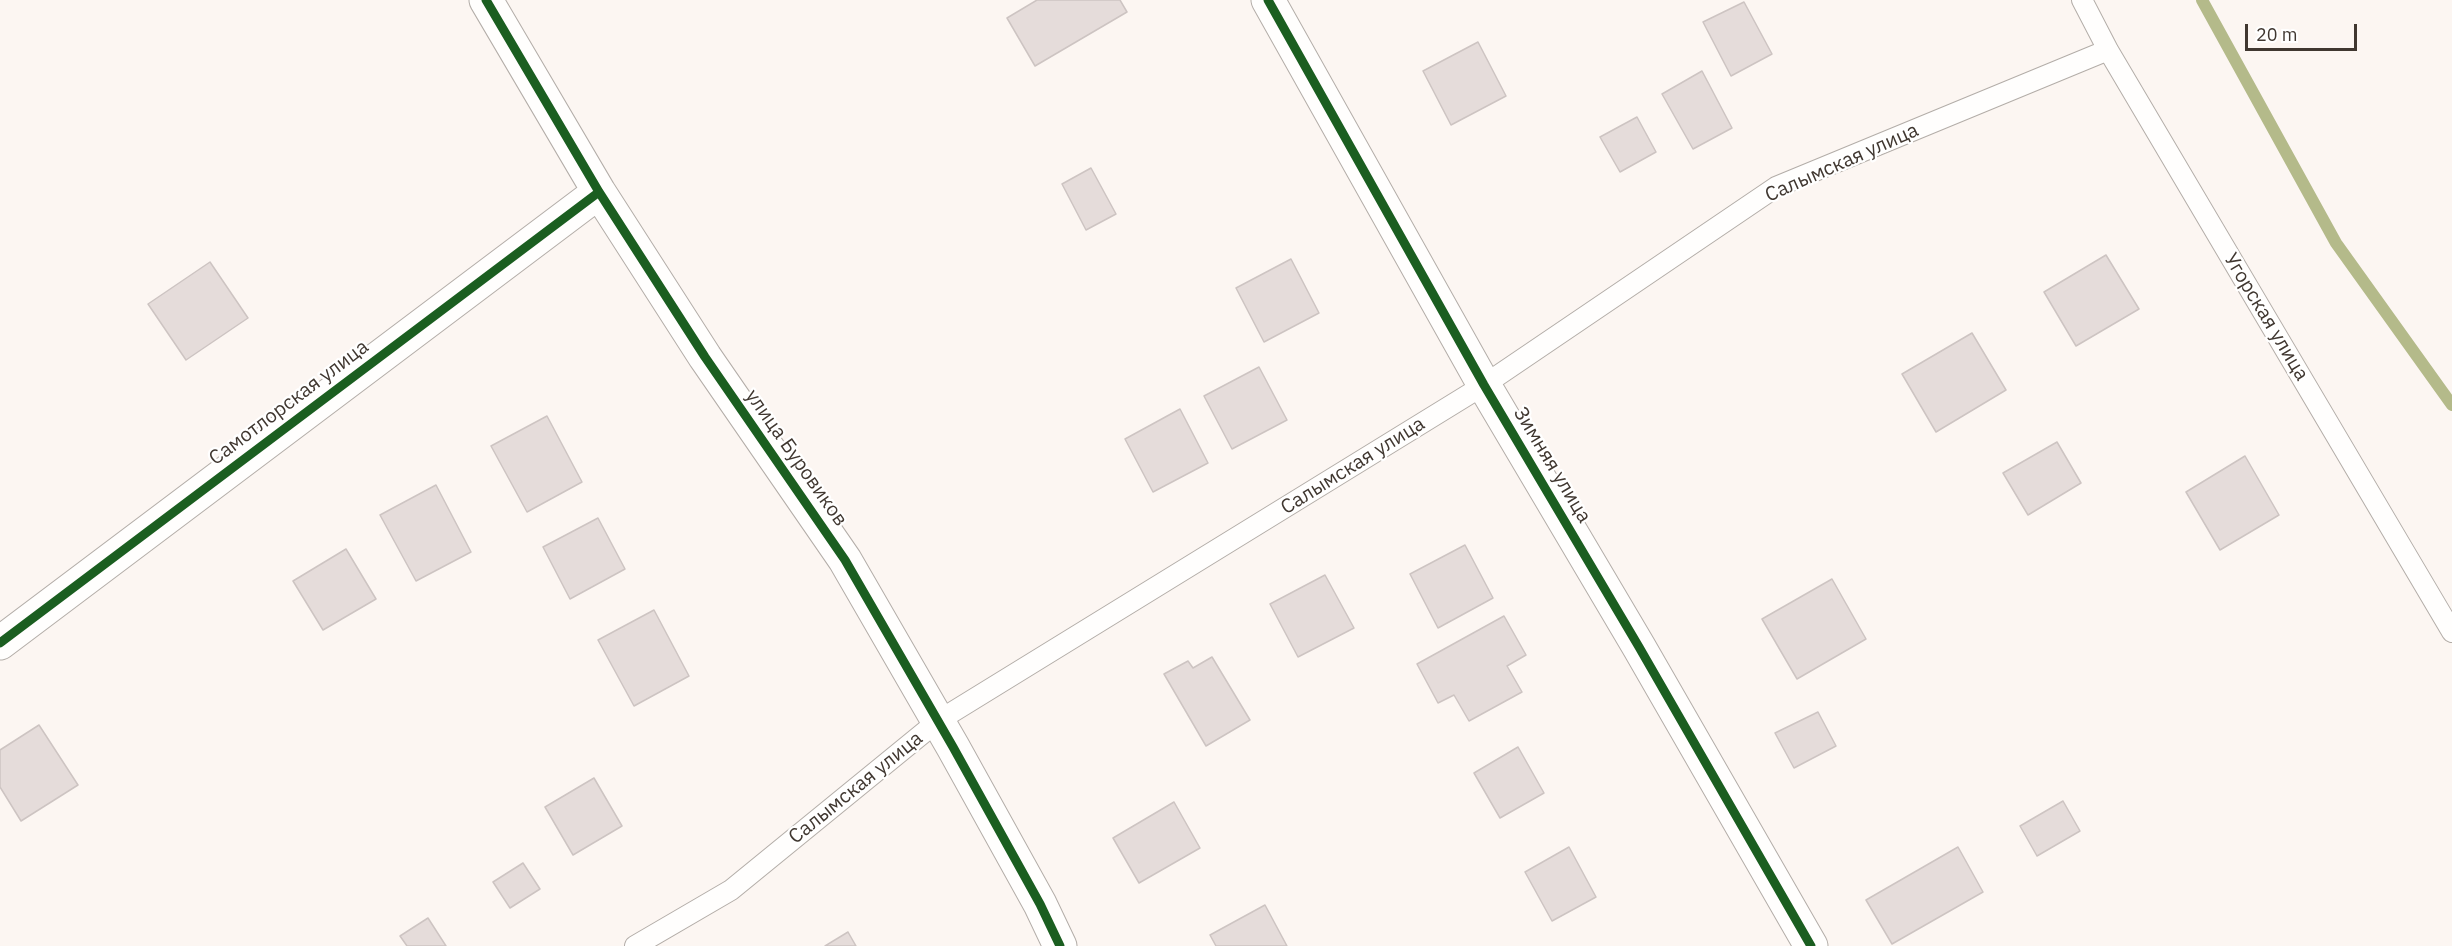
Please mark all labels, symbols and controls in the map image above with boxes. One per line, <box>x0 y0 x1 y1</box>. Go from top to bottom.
scale bar <box>2248 12 2360 50</box>
text: 20 m <box>2256 23 2298 46</box>
street label: Салымская улица <box>1762 118 1922 208</box>
street label: Угорская улица <box>2218 249 2314 385</box>
street label: Самотлорская улица <box>205 335 373 471</box>
street label: улица Буровиков <box>740 385 852 531</box>
street label: Зимняя улица <box>1508 403 1596 527</box>
street label: Салымская улица <box>1277 412 1429 520</box>
street label: Салымская улица <box>784 727 928 849</box>

